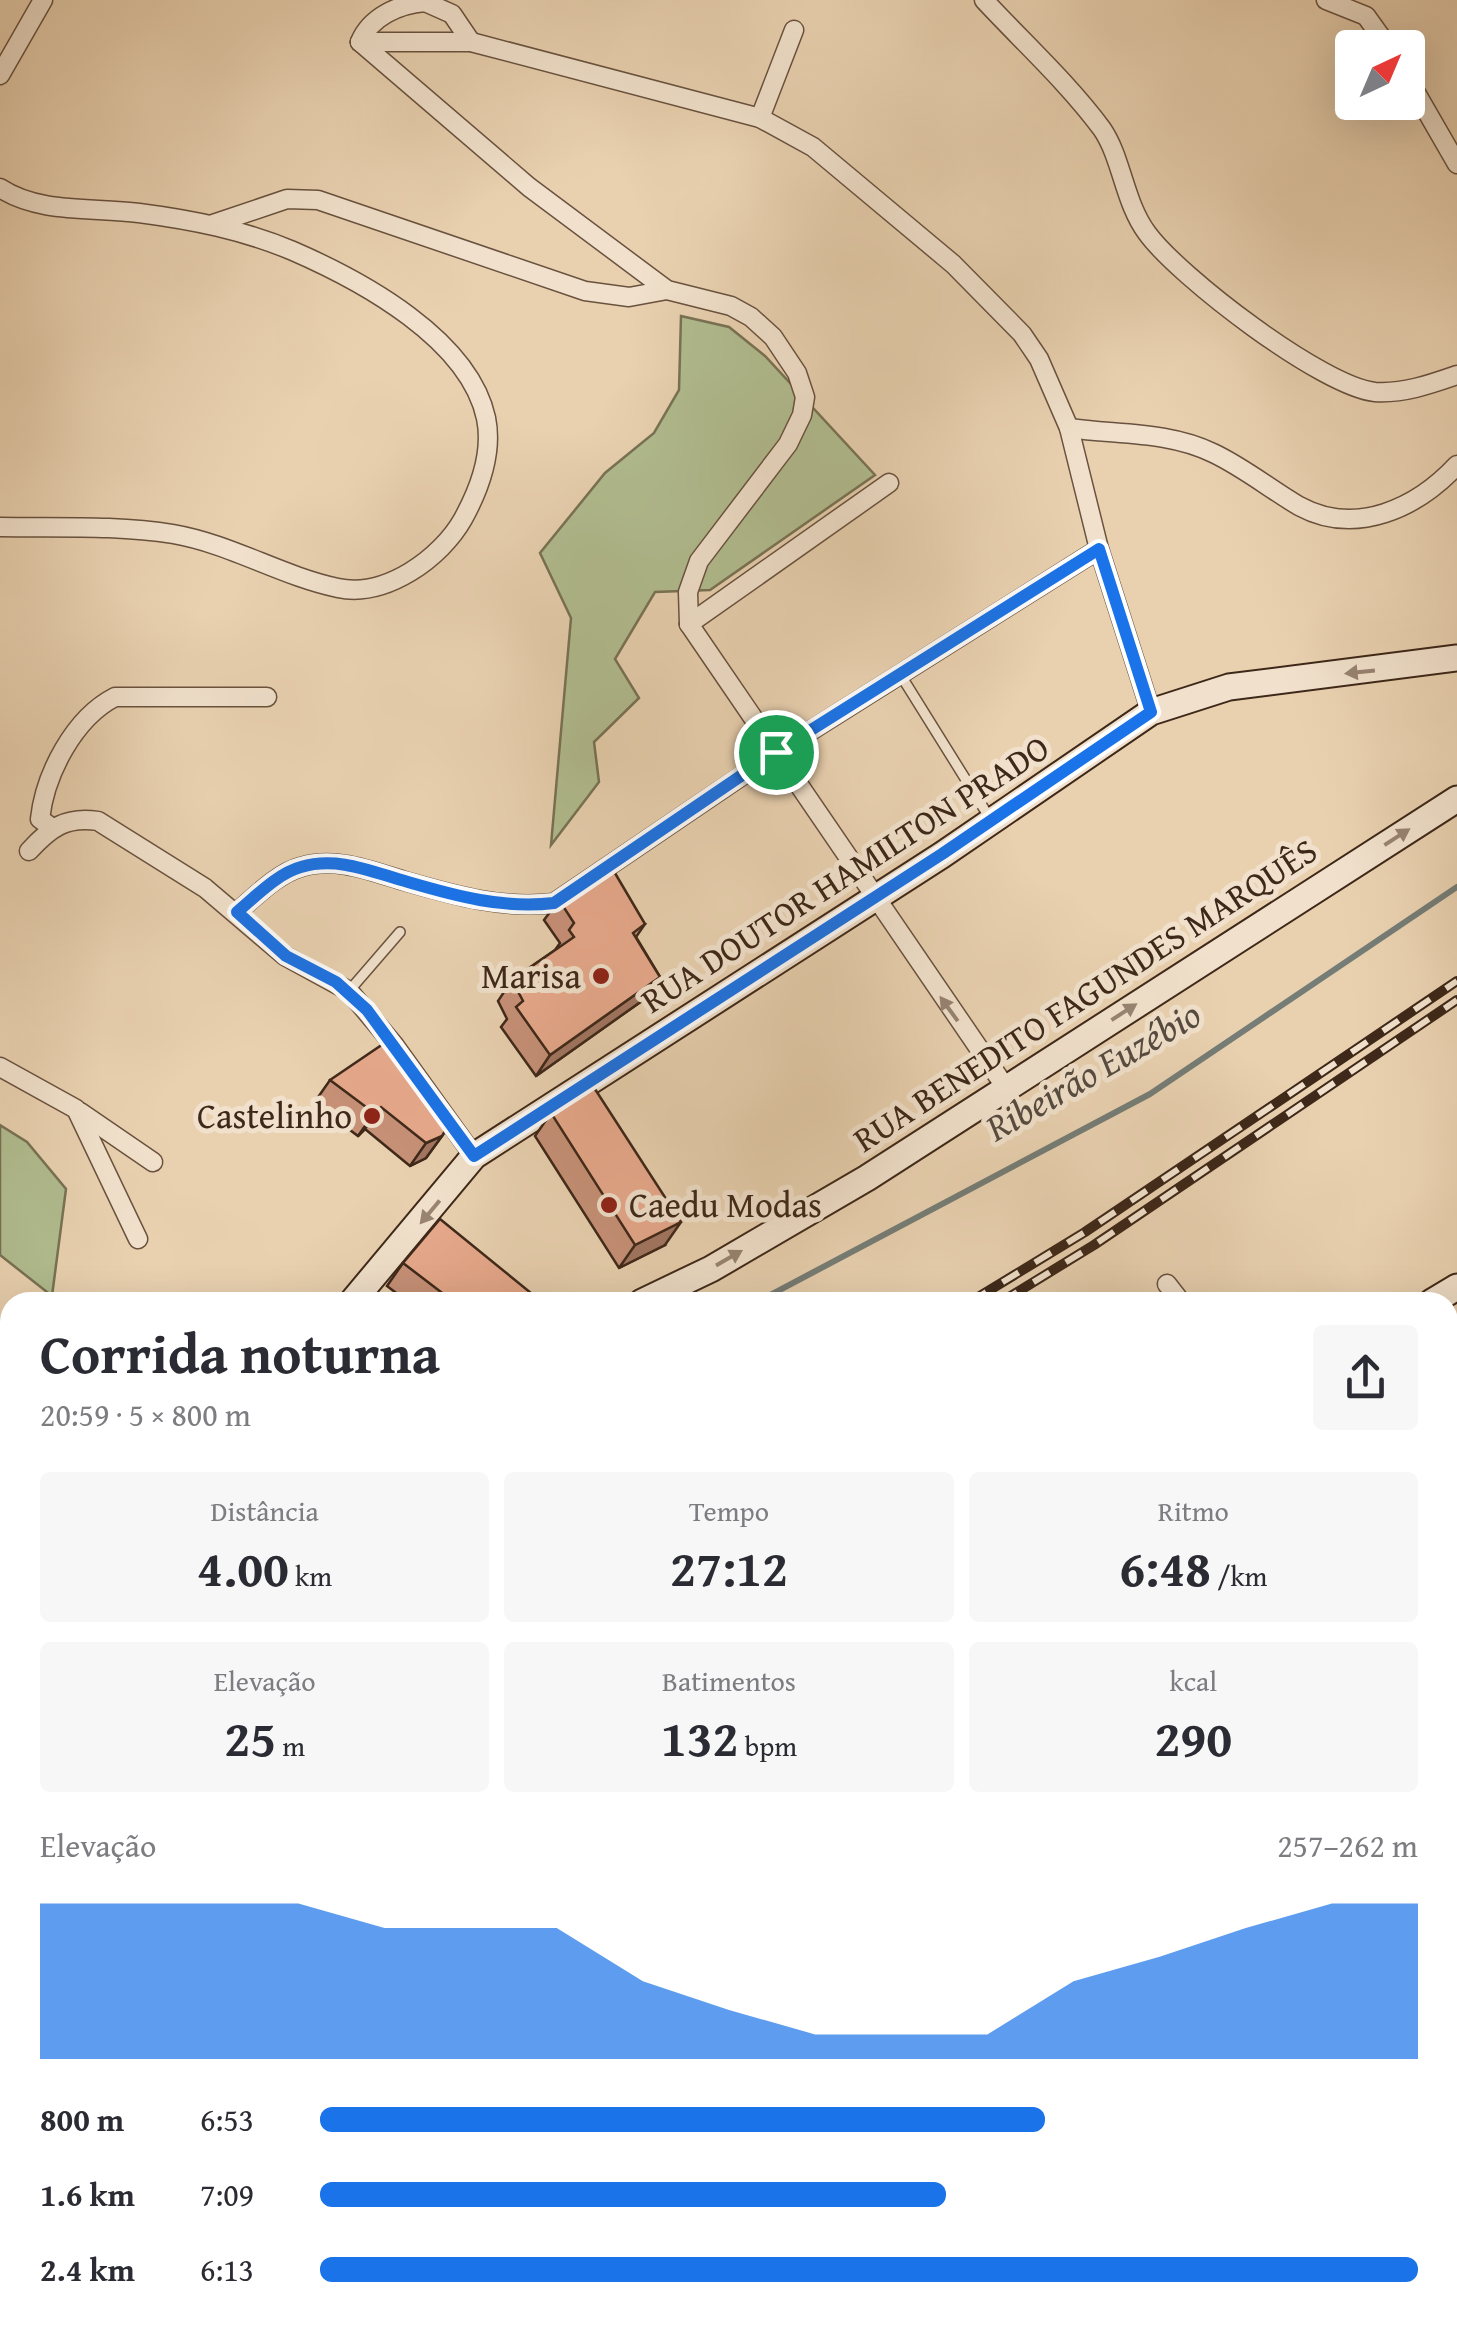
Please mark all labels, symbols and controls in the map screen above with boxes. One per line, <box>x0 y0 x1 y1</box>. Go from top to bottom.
north arrow <box>1335 30 1425 120</box>
map controls <box>1335 30 1425 120</box>
one-way arrow <box>1344 664 1376 680</box>
pin <box>734 710 819 795</box>
street label: RUA DOUTOR HAMILTON PRADO <box>631 722 1059 1025</box>
icon: arrive <box>749 725 804 780</box>
street label: RUA BENEDITO FAGUNDES MARQUÊS <box>843 825 1327 1164</box>
one-way arrow <box>1383 828 1411 846</box>
place label: Marisa <box>481 950 581 1001</box>
marker: Marisa <box>590 965 612 987</box>
water label: Ribeirão Euzébio <box>974 986 1210 1155</box>
one-way arrow <box>939 996 959 1022</box>
one-way arrow <box>1110 1004 1137 1022</box>
place label: Castelinho <box>197 1090 352 1141</box>
marker: Castelinho <box>361 1105 383 1127</box>
place label: Caedu Modas <box>629 1179 822 1230</box>
marker: Caedu Modas <box>598 1194 620 1216</box>
one-way arrow <box>420 1199 441 1224</box>
one-way arrow <box>715 1250 743 1267</box>
text: Corrida noturna <box>40 1313 440 1393</box>
button: share <box>1313 1325 1418 1430</box>
text: 20:59 · 5 × 800 m <box>40 1391 251 1438</box>
text: Distância <box>210 1490 319 1531</box>
text: Tempo <box>689 1490 769 1531</box>
text: Ritmo <box>1158 1490 1229 1531</box>
text: 4.00 <box>197 1531 289 1604</box>
text: 27:12 <box>670 1531 788 1604</box>
text: 6:48 <box>1119 1531 1211 1604</box>
text: km <box>289 1555 332 1596</box>
text: /km <box>1211 1555 1267 1596</box>
text: Elevação <box>214 1660 316 1701</box>
text: Batimentos <box>662 1660 796 1701</box>
text: kcal <box>1169 1660 1217 1701</box>
text: 25 <box>224 1701 276 1774</box>
text: 132 <box>661 1701 739 1774</box>
text: 290 <box>1154 1701 1232 1774</box>
text: m <box>276 1725 305 1766</box>
text: bpm <box>739 1725 797 1766</box>
text: Elevação <box>40 1822 156 1869</box>
text: 257–262 m <box>1277 1822 1418 1869</box>
text: 800 m <box>40 2096 124 2143</box>
text: 6:53 <box>200 2096 254 2143</box>
text: 1.6 km <box>40 2171 135 2218</box>
text: 7:09 <box>200 2171 254 2218</box>
text: 2.4 km <box>40 2246 135 2293</box>
text: 6:13 <box>200 2246 254 2293</box>

